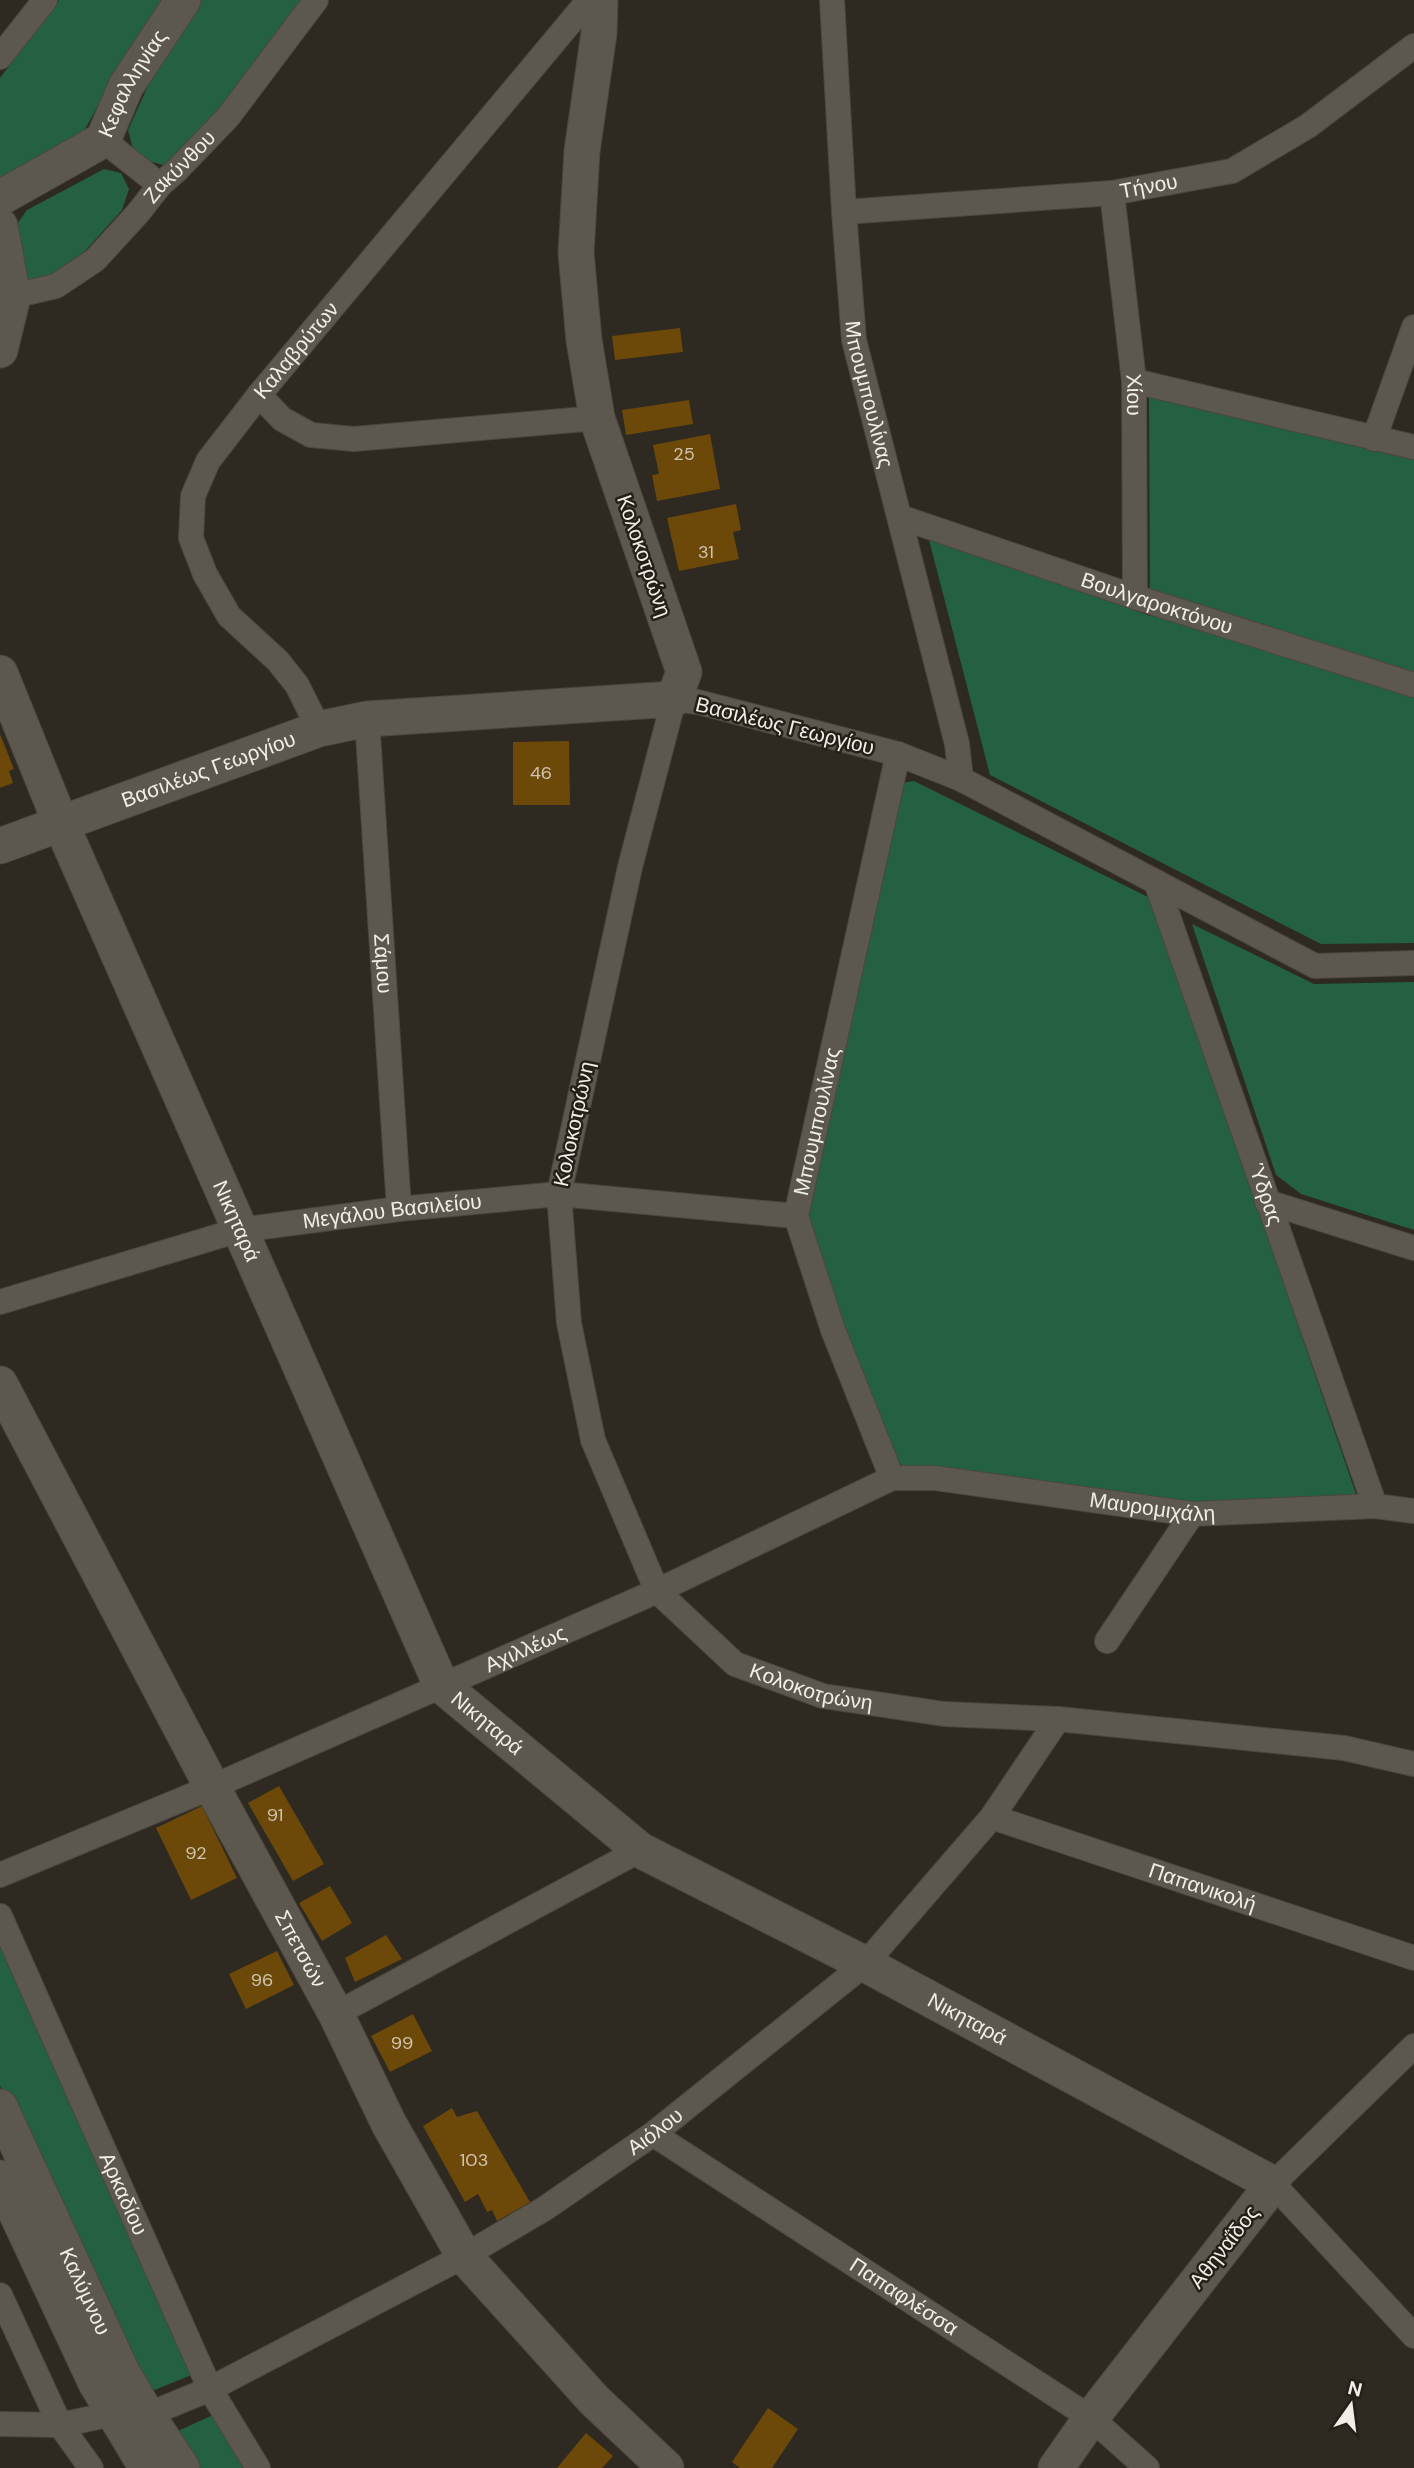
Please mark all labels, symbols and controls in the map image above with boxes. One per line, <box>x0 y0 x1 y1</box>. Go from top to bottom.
street label: Κεφαλληνίας <box>92 24 173 142</box>
street label: Ζακύνθου <box>137 124 222 209</box>
street label: Τήνου <box>1118 167 1180 205</box>
street label: Καλαβρύτων <box>247 296 345 405</box>
street label: Μπουμπουλίνας <box>839 320 900 471</box>
street label: Χίου <box>1119 372 1149 416</box>
house number: 25 <box>673 442 695 466</box>
street label: Κολοκοτρώνη <box>610 491 678 621</box>
house number: 31 <box>698 540 714 564</box>
street label: Βουλγαροκτόνου <box>1077 566 1236 641</box>
street label: Βασιλέως Γεωργίου <box>693 690 877 762</box>
street label: Βασιλέως Γεωργίου <box>117 725 299 814</box>
house number: 46 <box>530 761 552 785</box>
street label: Σάμου <box>367 932 399 995</box>
street label: Μπουμπουλίνας <box>787 1045 847 1198</box>
street label: Κολοκοτρώνη <box>547 1059 601 1189</box>
street label: Ύδρας <box>1242 1160 1289 1229</box>
street label: Νικηταρά <box>206 1176 267 1266</box>
street label: Μεγάλου Βασιλείου <box>301 1187 483 1236</box>
street label: Μαυρομιχάλη <box>1088 1486 1216 1528</box>
street label: Αχιλλέως <box>480 1619 571 1679</box>
street label: Κολοκοτρώνη <box>746 1656 875 1717</box>
street label: Νικηταρά <box>445 1685 529 1762</box>
house number: 91 <box>267 1803 283 1827</box>
house number: 92 <box>185 1841 207 1865</box>
street label: Παπανικολή <box>1145 1856 1260 1918</box>
street label: Σπετσών <box>268 1906 333 1993</box>
house number: 96 <box>251 1968 273 1992</box>
street label: Νικηταρά <box>923 1986 1012 2052</box>
house number: 99 <box>391 2031 413 2055</box>
street label: Αιόλου <box>621 2101 689 2162</box>
street label: Αρκαδίου <box>93 2148 154 2240</box>
house number: 103 <box>460 2148 488 2172</box>
street label: Αθηναΐδος <box>1183 2200 1265 2294</box>
street label: Καλύμνου <box>53 2243 117 2340</box>
street label: Παπαφλέσσα <box>844 2251 964 2342</box>
north arrow <box>1316 2370 1386 2440</box>
text: N <box>1345 2375 1365 2403</box>

